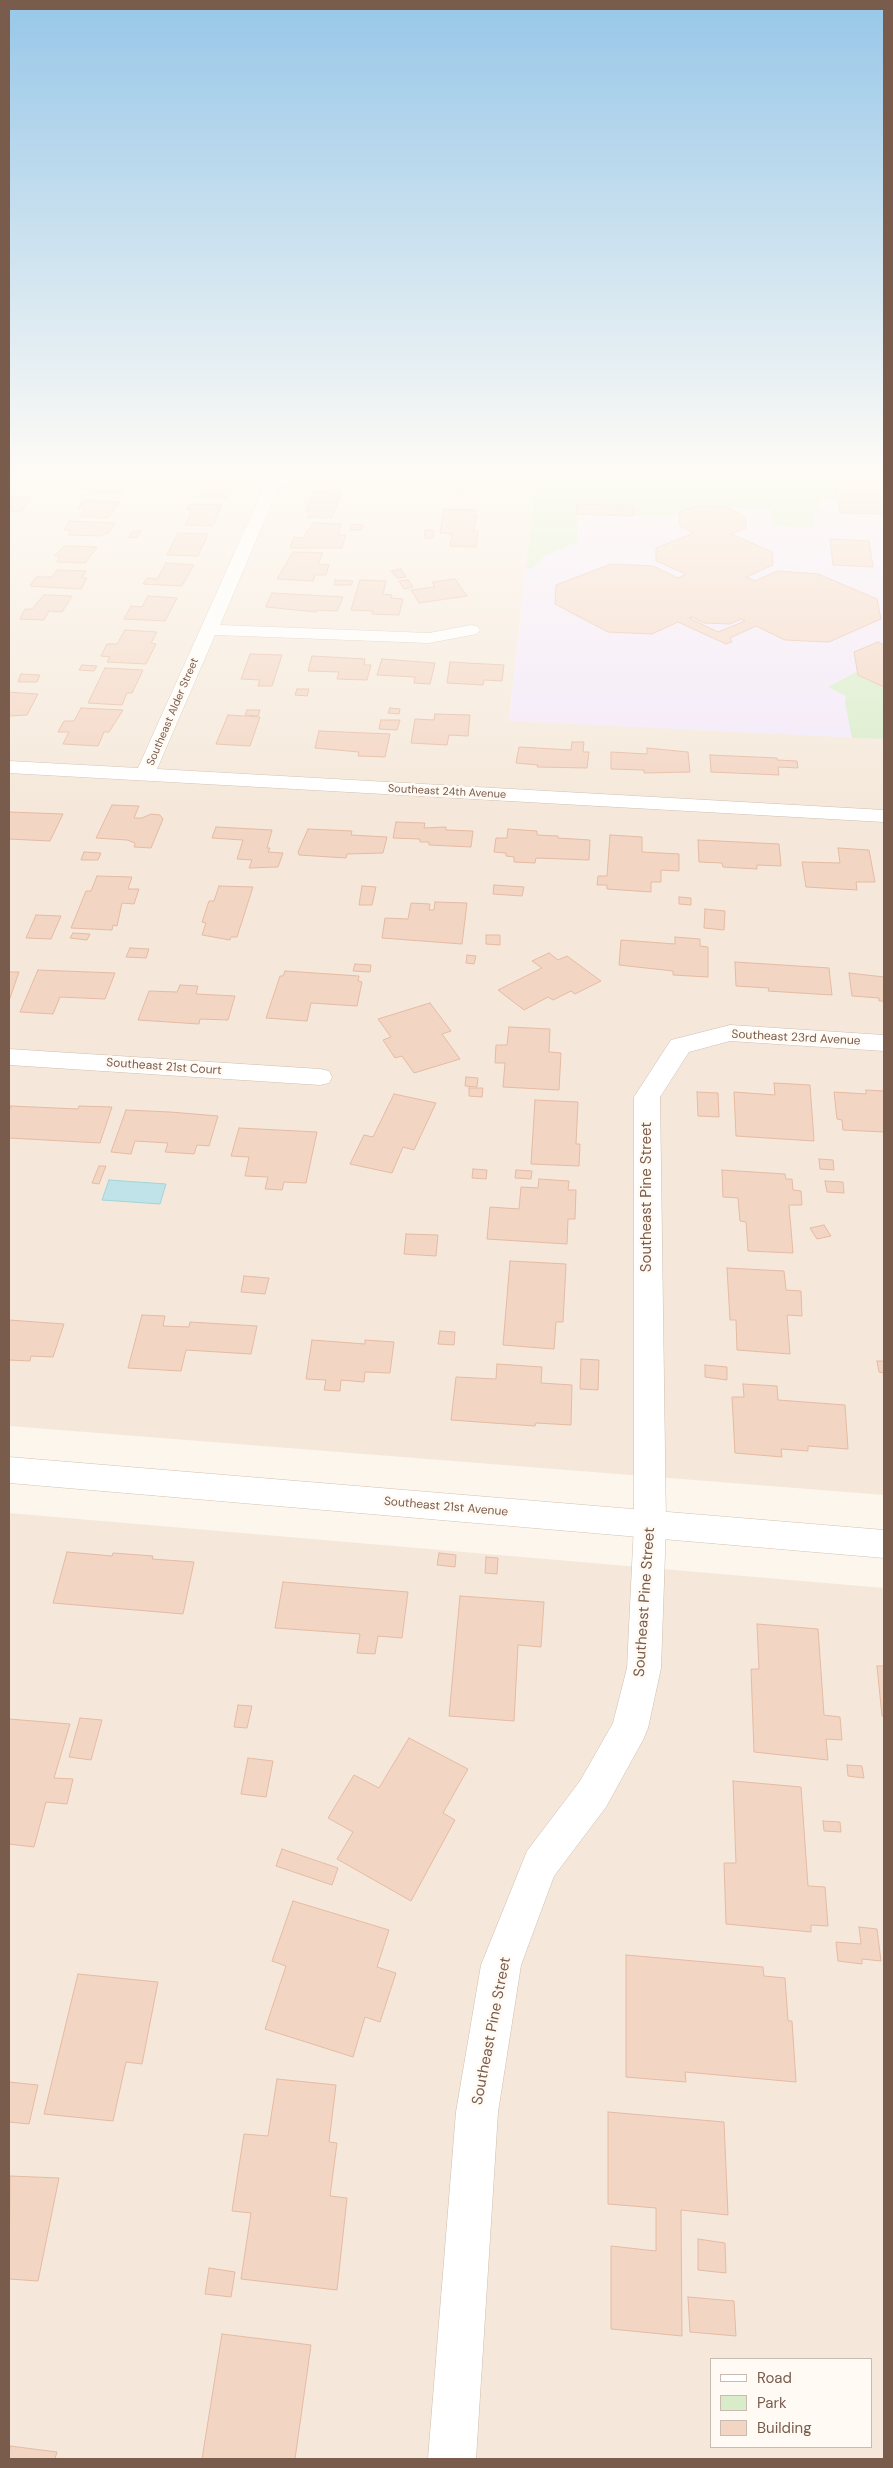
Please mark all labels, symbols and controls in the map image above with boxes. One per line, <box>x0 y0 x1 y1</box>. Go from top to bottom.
street label: Southeast Alder Street <box>144 656 202 768</box>
street label: Southeast 24th Avenue <box>388 782 506 802</box>
street label: Southeast 23rd Avenue <box>731 1027 861 1049</box>
street label: Southeast 21st Court <box>106 1056 222 1078</box>
street label: Southeast Pine Street <box>638 1122 656 1272</box>
street label: Southeast 21st Avenue <box>383 1494 509 1520</box>
street label: Southeast Pine Street <box>631 1526 659 1678</box>
street label: Southeast Pine Street <box>469 1955 515 2107</box>
legend <box>710 2358 873 2448</box>
text: Road <box>757 2368 792 2388</box>
text: Park <box>757 2393 787 2413</box>
text: Building <box>757 2418 812 2438</box>

